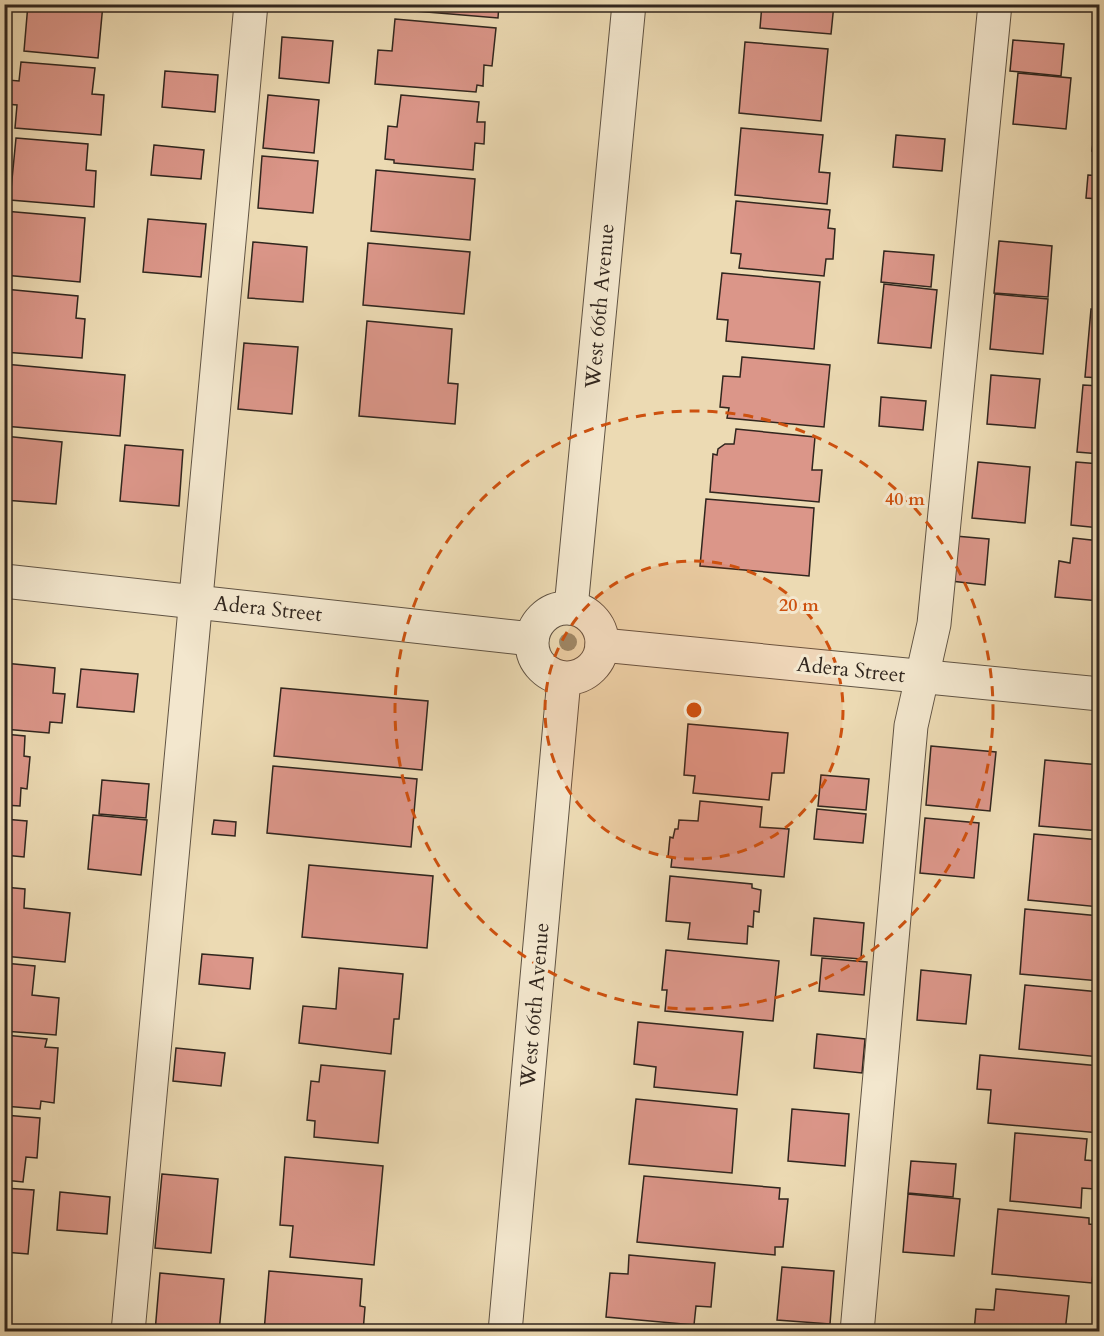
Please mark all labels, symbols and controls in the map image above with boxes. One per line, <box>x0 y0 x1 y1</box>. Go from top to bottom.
street label: West 66th Avenue <box>578 222 622 391</box>
text: 40 m <box>885 487 925 512</box>
street label: Adera Street <box>213 589 324 629</box>
text: 20 m <box>779 593 819 618</box>
street label: Adera Street <box>796 650 907 690</box>
centre of rings <box>684 700 704 720</box>
street label: West 66th Avenue <box>513 921 557 1090</box>

